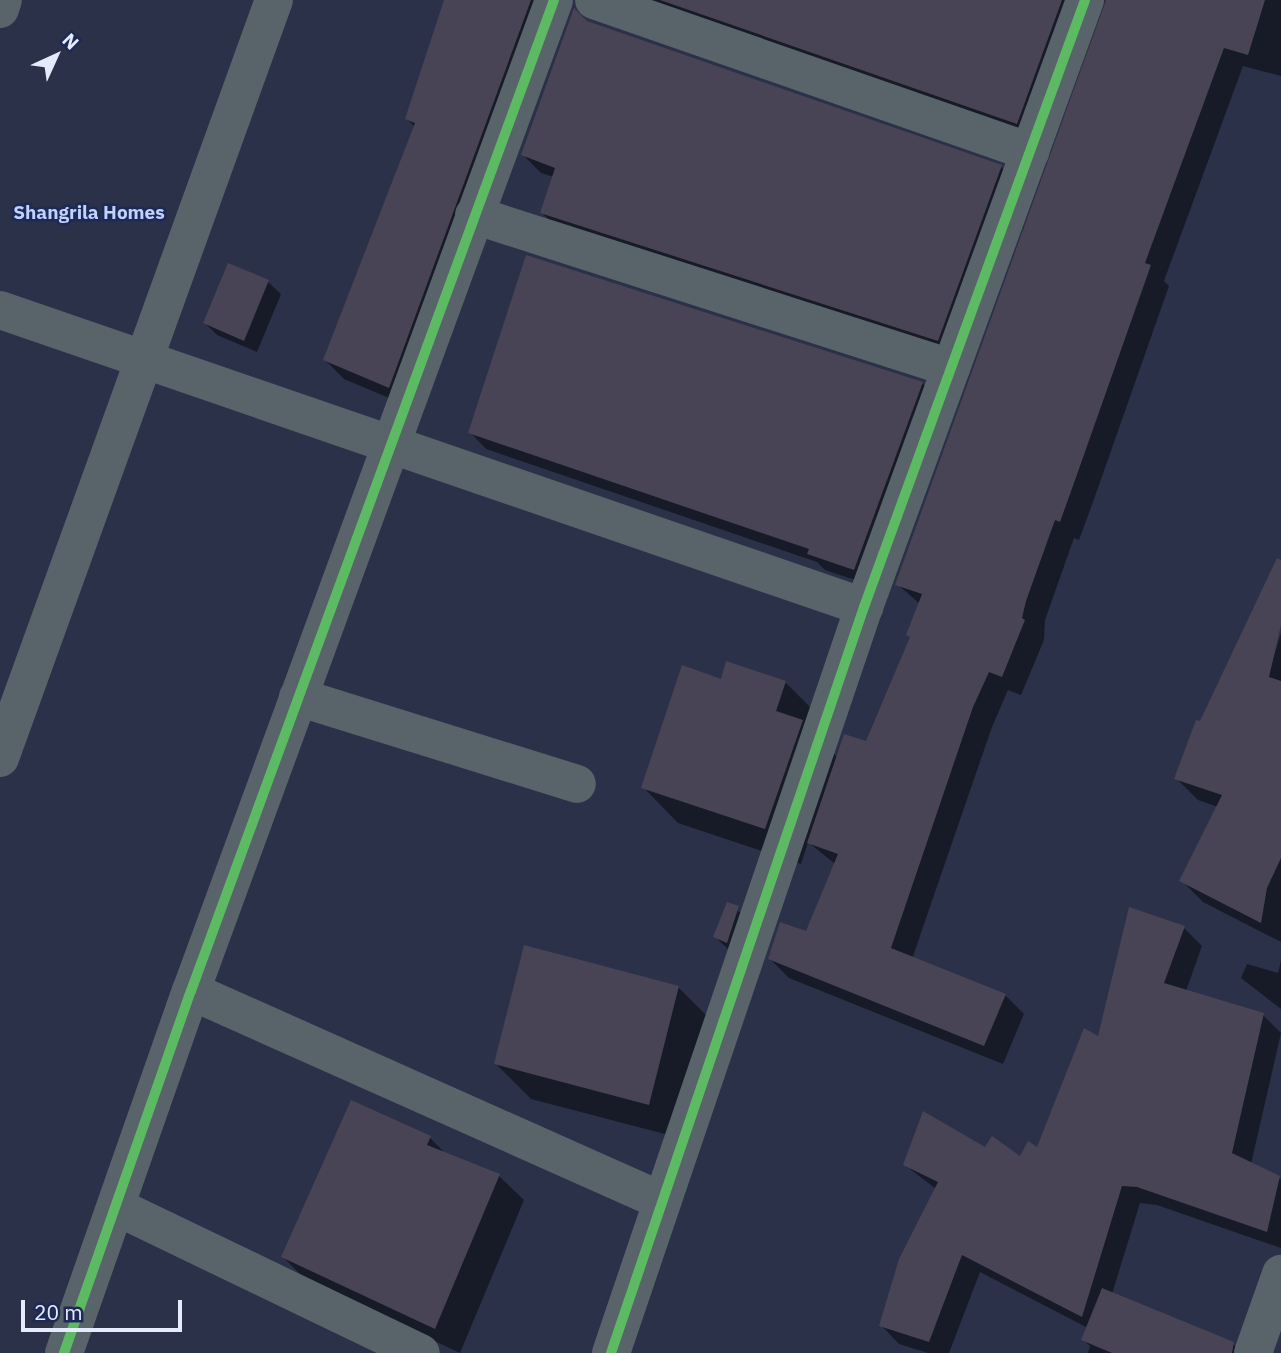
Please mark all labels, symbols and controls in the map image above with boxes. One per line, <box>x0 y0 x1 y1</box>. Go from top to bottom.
north arrow <box>21 21 91 91</box>
text: N <box>57 28 84 54</box>
district label: Shangrila Homes <box>13 202 165 224</box>
scale bar <box>24 1286 186 1330</box>
text: 20 m <box>34 1298 83 1326</box>

